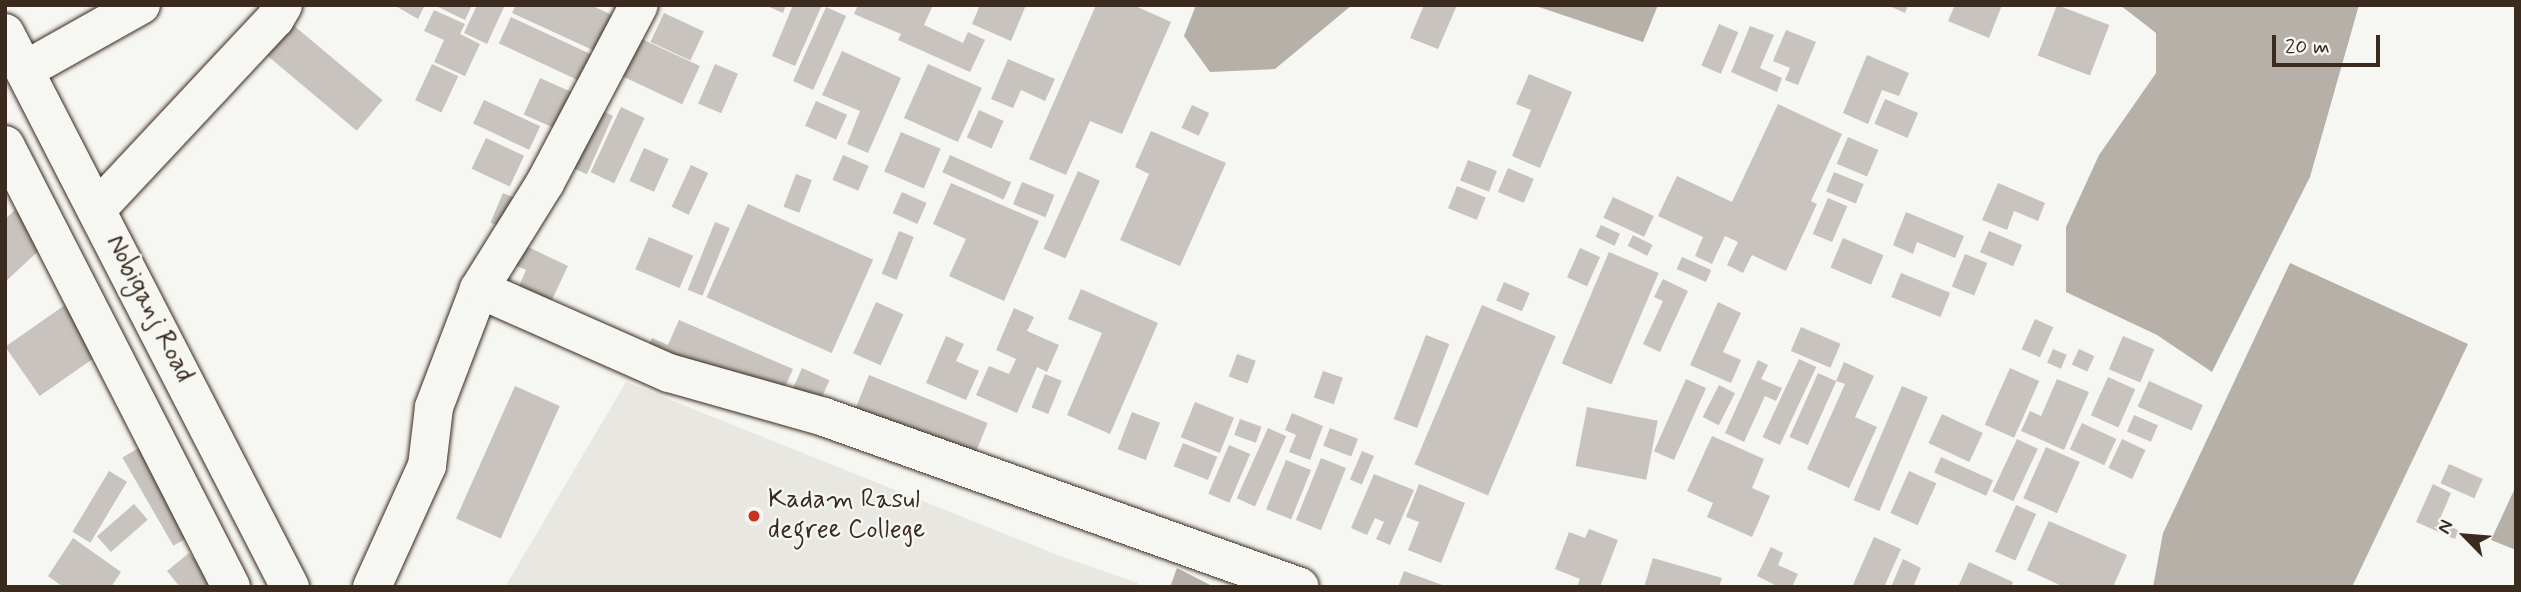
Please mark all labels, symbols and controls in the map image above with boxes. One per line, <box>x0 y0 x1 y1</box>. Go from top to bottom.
scale bar <box>2276 21 2384 65</box>
text: 20 m <box>2285 33 2330 61</box>
street label: Nobiganj Road <box>99 231 199 387</box>
place label: Kadam Rasul degree College <box>768 485 925 546</box>
north arrow <box>2430 501 2500 571</box>
marker: Kadam Rasul degree College <box>746 508 762 524</box>
text: N <box>2432 516 2460 538</box>

